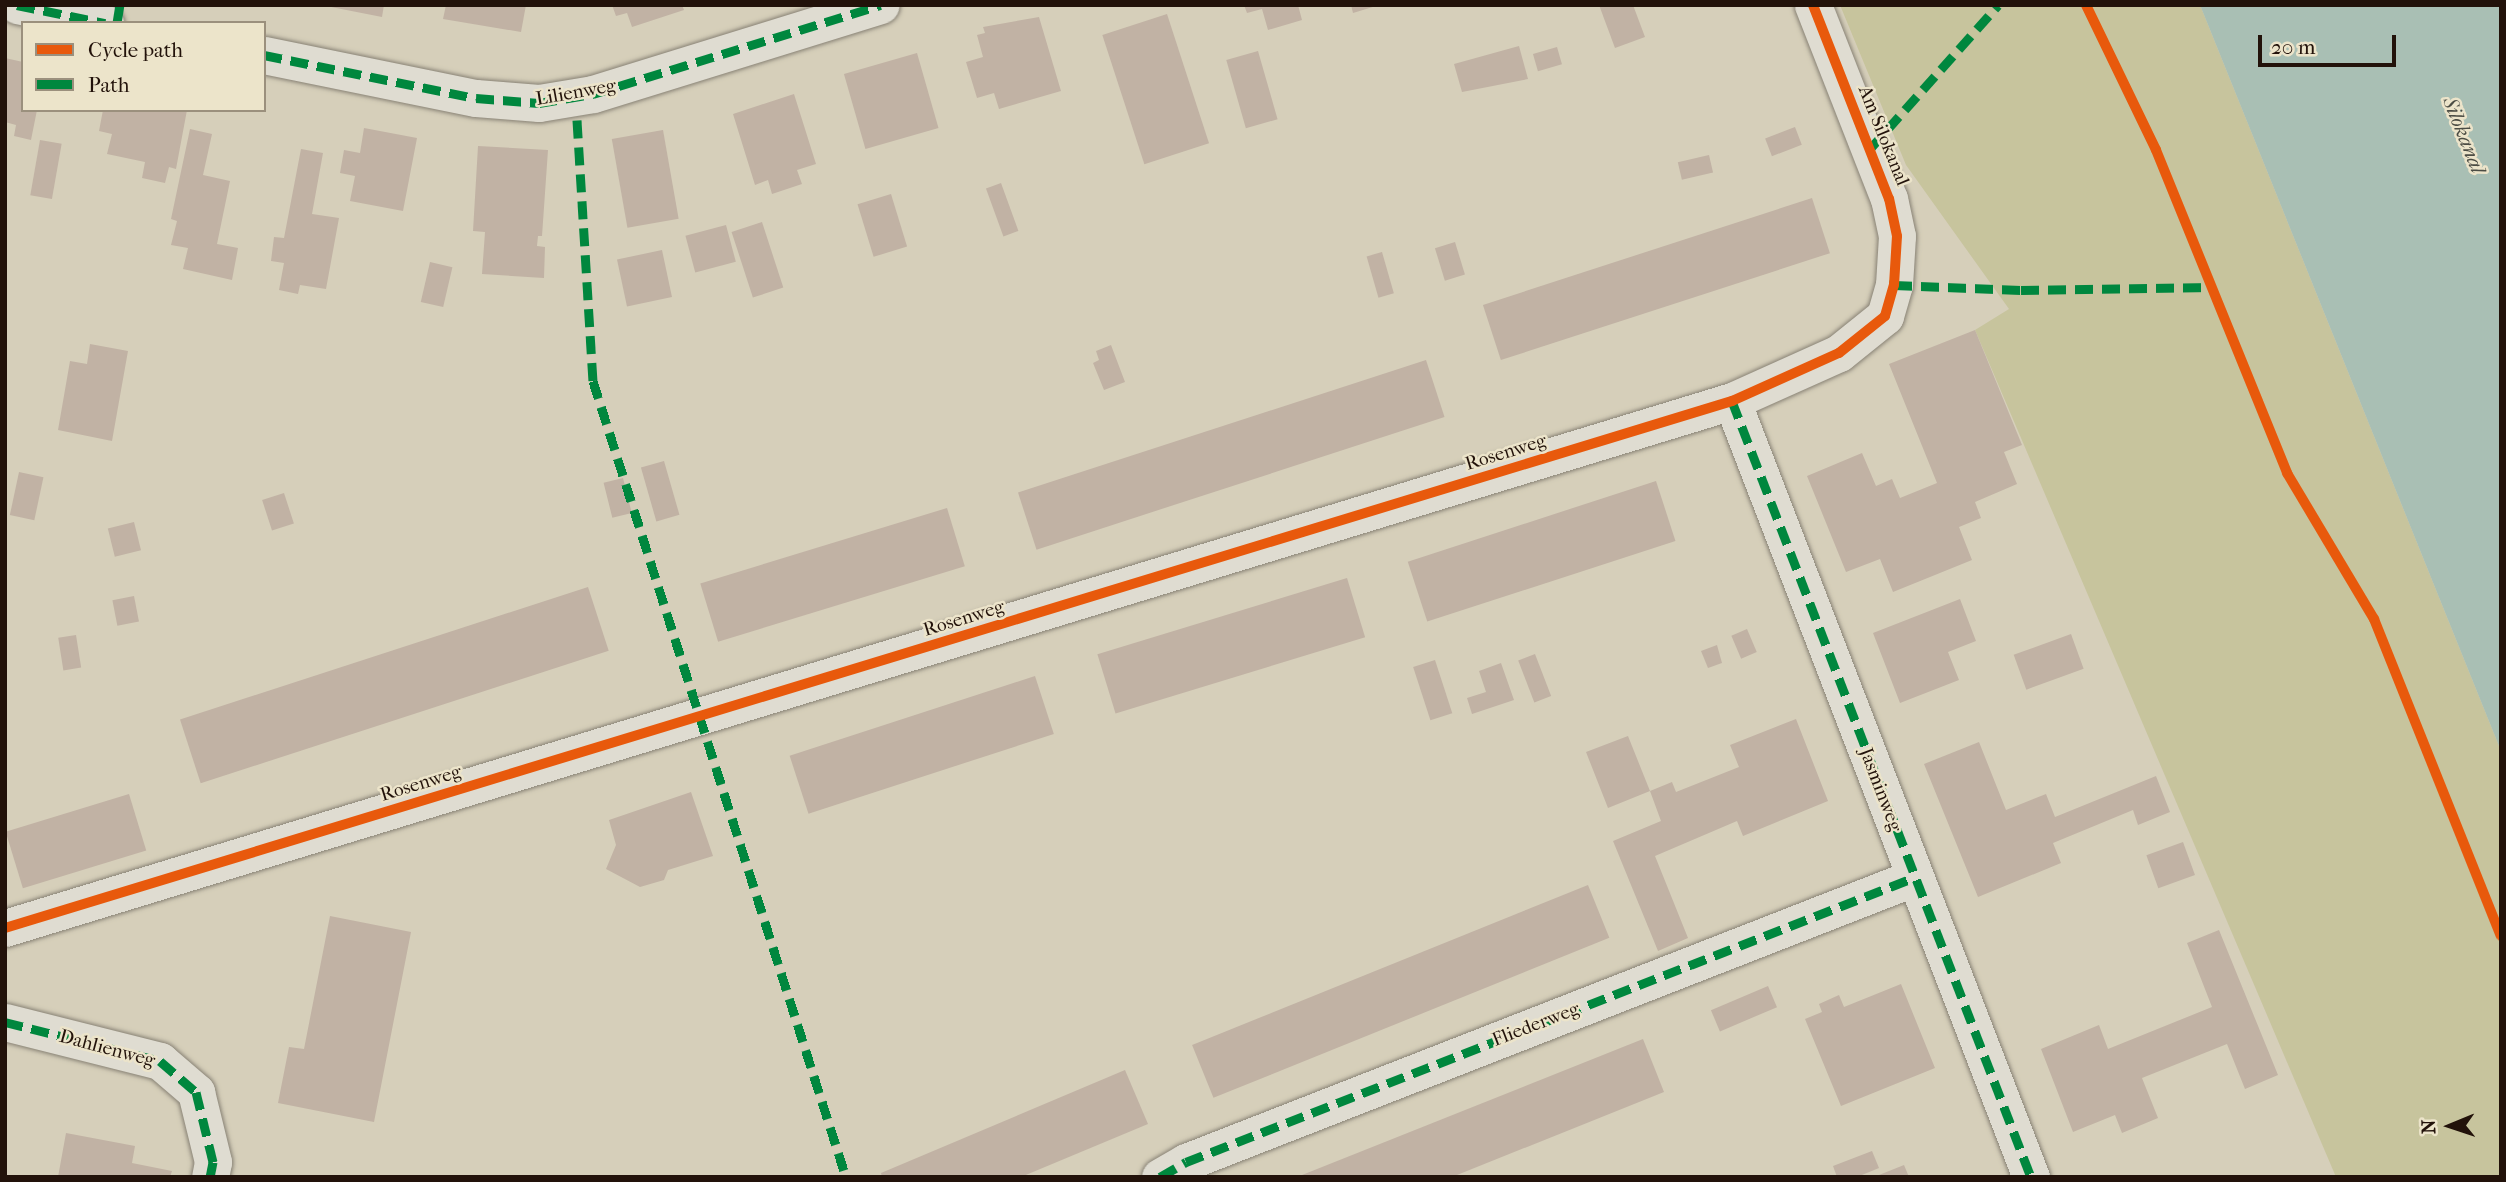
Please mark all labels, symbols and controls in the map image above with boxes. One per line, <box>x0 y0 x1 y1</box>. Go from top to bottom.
legend <box>21 21 266 112</box>
scale bar <box>2261 21 2399 65</box>
text: 20 m <box>2271 35 2315 59</box>
text: Cycle path <box>88 38 183 62</box>
text: Path <box>88 73 129 97</box>
street label: Lilienweg <box>534 75 618 111</box>
street label: Am Silokanal <box>1853 83 1913 189</box>
water label: Silokanal <box>2437 93 2491 177</box>
street label: Rosenweg <box>1463 430 1549 476</box>
street label: Rosenweg <box>921 596 1007 642</box>
street label: Jasminweg <box>1854 745 1906 835</box>
street label: Rosenweg <box>378 761 464 807</box>
street label: Fliederweg <box>1489 998 1583 1052</box>
street label: Dahlienweg <box>57 1025 157 1073</box>
north arrow <box>2415 1091 2485 1161</box>
text: N <box>2418 1119 2440 1134</box>

